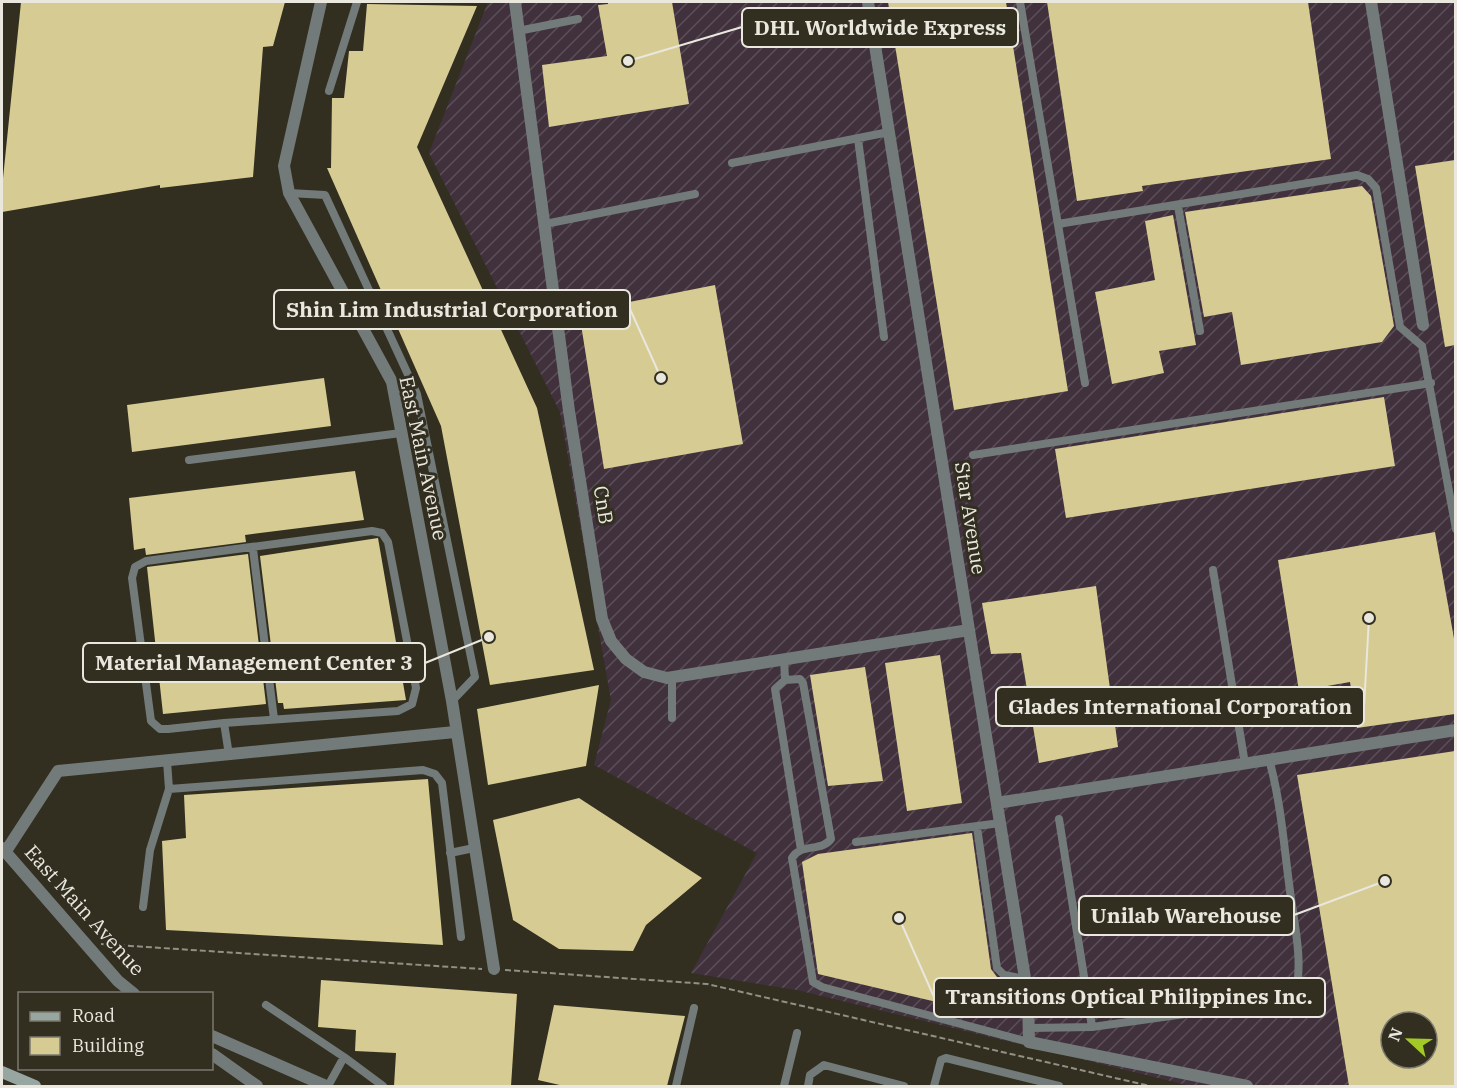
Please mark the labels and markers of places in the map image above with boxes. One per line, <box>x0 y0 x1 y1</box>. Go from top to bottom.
callout: DHL Worldwide Express <box>742 8 1018 47</box>
callout: Shin Lim Industrial Corporation <box>274 290 630 329</box>
callout: Material Management Center 3 <box>83 643 425 682</box>
callout: Glades International Corporation <box>996 687 1364 726</box>
callout: Unilab Warehouse <box>1079 896 1294 935</box>
callout: Transitions Optical Philippines Inc. <box>934 978 1325 1017</box>

